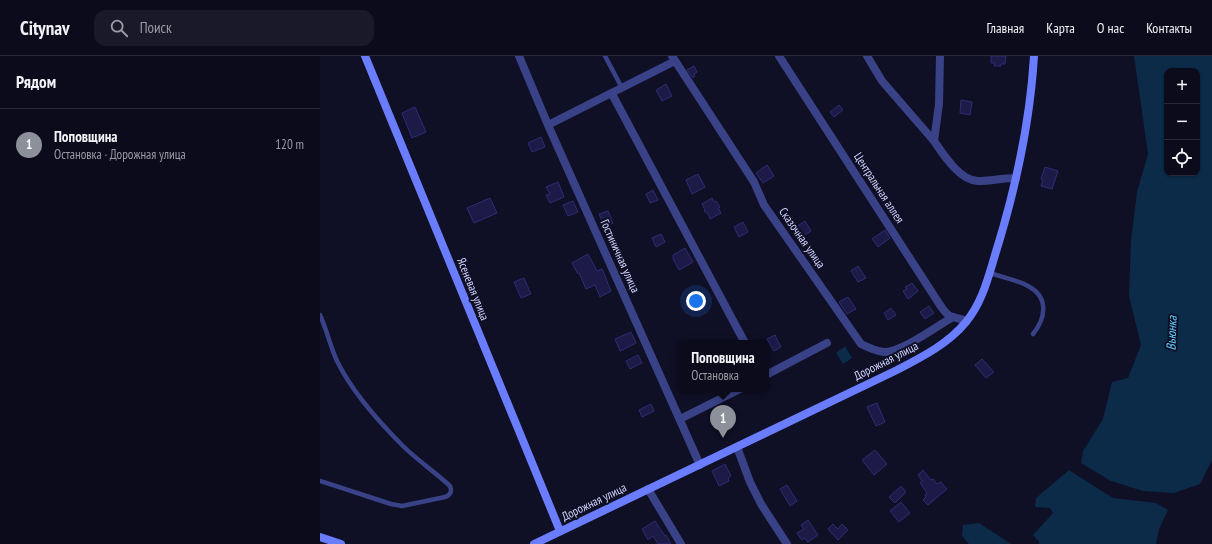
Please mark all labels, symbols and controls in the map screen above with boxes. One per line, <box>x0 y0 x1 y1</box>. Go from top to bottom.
search box <box>94 10 374 46</box>
text: Citynav <box>20 16 70 40</box>
icon: search <box>108 17 130 39</box>
text: Поиск <box>140 18 172 37</box>
text: Главная <box>986 19 1024 37</box>
text: Карта <box>1046 19 1075 37</box>
text: О нас <box>1097 19 1124 37</box>
text: Контакты <box>1146 19 1192 37</box>
map controls <box>1164 68 1200 176</box>
button: + <box>1164 68 1200 104</box>
text: Рядом <box>16 71 56 93</box>
button: − <box>1164 104 1200 140</box>
text: Поповщина <box>54 127 117 146</box>
text: 1 <box>26 136 32 153</box>
text: 120 m <box>275 136 304 153</box>
button: locate <box>1164 140 1200 176</box>
text: Остановка · Дорожная улица <box>54 146 186 163</box>
street label: Центральная аллея <box>851 150 908 226</box>
street label: Сказочная улица <box>776 204 829 271</box>
street label: Гостиничная улица <box>598 217 643 295</box>
street label: Ясеневая улица <box>454 255 493 322</box>
your location <box>686 291 706 311</box>
water label: Вьюнка <box>1162 315 1181 351</box>
street label: Дорожная улица <box>851 338 921 383</box>
popup <box>677 340 769 392</box>
text: Поповщина <box>691 348 755 367</box>
text: Остановка <box>691 367 739 384</box>
pin: 1 <box>710 405 736 438</box>
street label: Дорожная улица <box>559 479 629 524</box>

